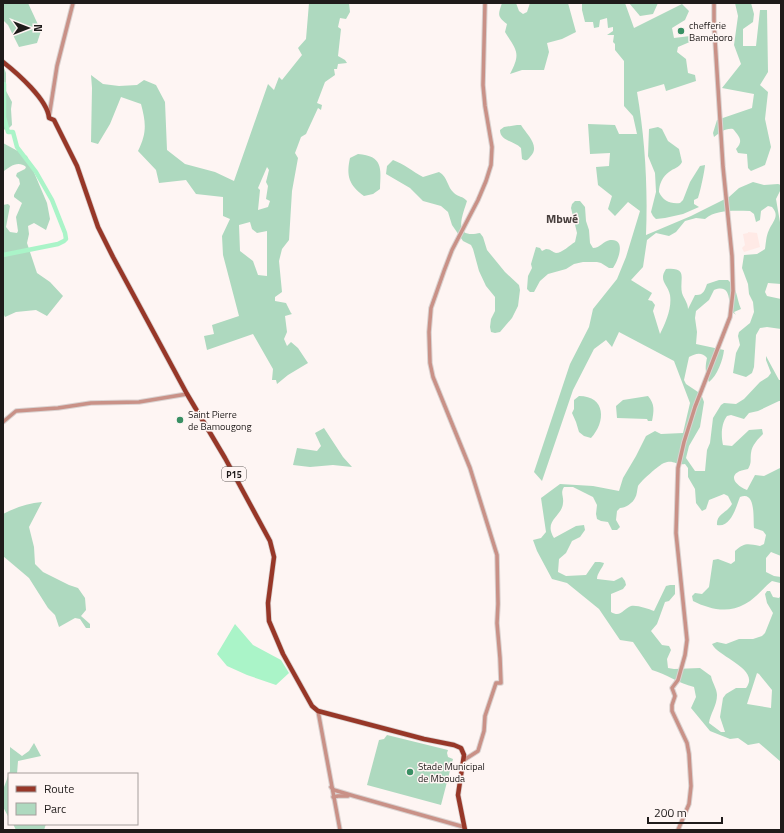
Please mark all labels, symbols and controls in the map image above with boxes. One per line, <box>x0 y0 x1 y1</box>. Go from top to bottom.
north arrow <box>8 8 48 48</box>
place label: chefferie Bameboro <box>689 18 733 45</box>
text: N <box>30 24 46 32</box>
marker: chefferie Bameboro <box>676 26 686 36</box>
district label: Mbwé <box>546 209 578 228</box>
place label: Saint Pierre de Bamougong <box>188 407 252 434</box>
marker: Saint Pierre de Bamougong <box>175 415 185 425</box>
road number: P15 <box>222 467 246 481</box>
place label: Stade Municipal de Mbouda <box>418 759 485 786</box>
marker: Stade Municipal de Mbouda <box>405 767 415 777</box>
legend <box>8 773 138 825</box>
text: Route <box>44 779 74 798</box>
text: Parc <box>44 799 66 818</box>
scale bar <box>648 799 722 825</box>
text: 200 m <box>654 803 687 822</box>

